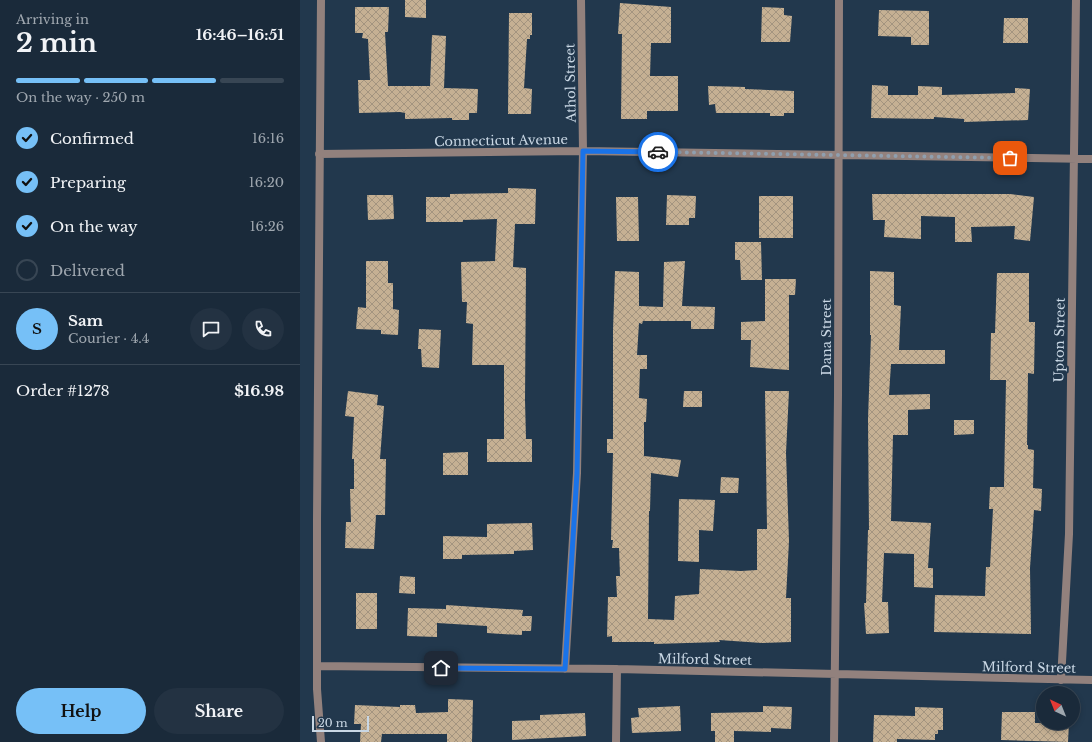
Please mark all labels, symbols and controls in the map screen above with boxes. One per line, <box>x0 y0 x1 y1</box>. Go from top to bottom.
text: Arriving in <box>16 11 89 28</box>
text: 16:46–16:51 <box>196 25 284 44</box>
text: 2 min <box>16 27 97 59</box>
street label: Athol Street <box>561 43 580 124</box>
text: On the way · 250 m <box>16 89 145 106</box>
icon: check <box>16 127 38 149</box>
text: Confirmed <box>50 129 134 148</box>
text: 16:16 <box>252 130 284 147</box>
street label: Connecticut Avenue <box>434 131 568 150</box>
courier <box>638 132 678 172</box>
icon: car <box>647 141 669 163</box>
pin <box>993 141 1027 175</box>
icon: bag <box>999 147 1021 169</box>
icon: check <box>16 171 38 193</box>
text: Preparing <box>50 173 126 192</box>
text: 16:20 <box>249 174 284 191</box>
icon: check <box>16 215 38 237</box>
text: On the way <box>50 217 138 236</box>
text: 16:26 <box>250 218 284 235</box>
text: Delivered <box>50 261 125 280</box>
street label: Upton Street <box>1050 297 1069 383</box>
street label: Dana Street <box>818 298 835 376</box>
button: chat <box>190 308 232 350</box>
button: phone <box>242 308 284 350</box>
text: Sam <box>68 311 103 330</box>
text: S <box>32 319 42 338</box>
text: Courier · 4.4 <box>68 330 149 347</box>
text: Order #1278 <box>16 381 110 400</box>
text: $16.98 <box>234 381 284 400</box>
street label: Milford Street <box>658 650 752 669</box>
pin <box>424 651 458 685</box>
icon: home <box>430 657 452 679</box>
street label: Milford Street <box>982 658 1076 677</box>
north arrow <box>1036 686 1080 730</box>
map controls <box>1036 686 1080 730</box>
button: Help <box>16 688 146 734</box>
button: Share <box>154 688 284 734</box>
scale bar <box>312 714 369 733</box>
text: 20 m <box>318 716 348 730</box>

